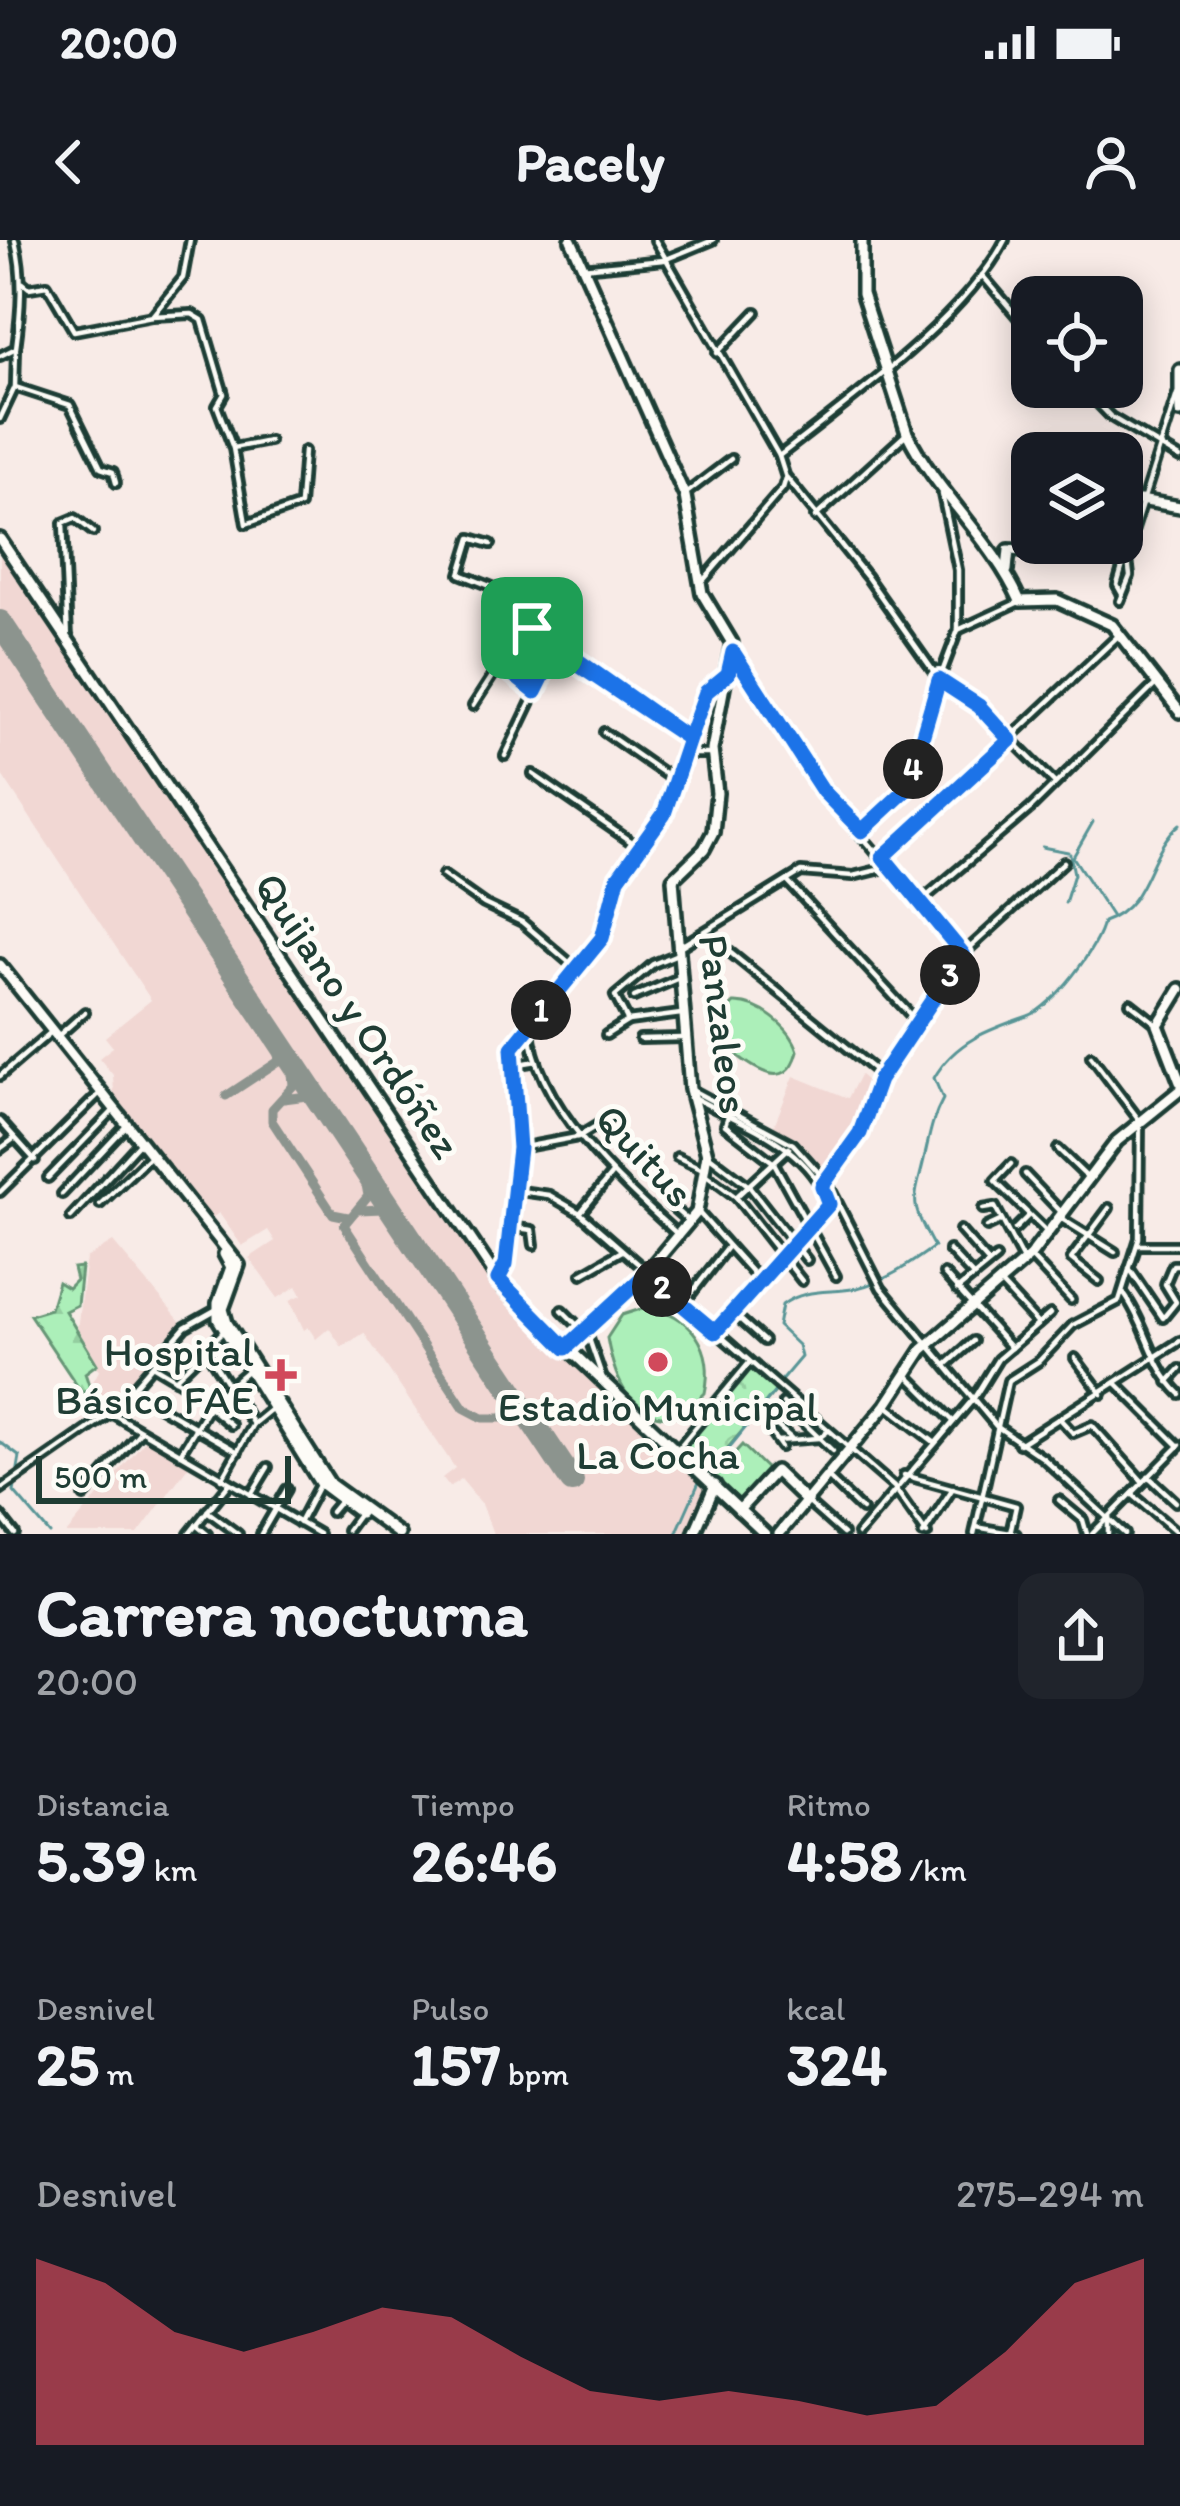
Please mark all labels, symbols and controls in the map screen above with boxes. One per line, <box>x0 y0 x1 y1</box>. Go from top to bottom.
text: 20:00 <box>60 15 178 69</box>
icon: back <box>36 129 102 195</box>
icon: person <box>1078 129 1144 195</box>
text: Pacely <box>515 130 665 195</box>
map controls <box>1011 276 1143 564</box>
button: locate <box>1011 276 1143 408</box>
button: layers <box>1011 432 1143 564</box>
pin <box>481 577 583 679</box>
icon: arrive <box>499 595 565 661</box>
pin: 4 <box>883 739 943 799</box>
text: 4 <box>903 749 923 788</box>
street label: Quijano y Ordóñez <box>244 862 472 1168</box>
street label: Panzaleos <box>688 931 760 1117</box>
pin: 3 <box>920 945 980 1005</box>
text: 3 <box>941 955 959 994</box>
pin: 1 <box>511 980 571 1040</box>
text: 1 <box>533 990 549 1029</box>
street label: Quitus <box>585 1093 705 1217</box>
pin: 2 <box>632 1257 692 1317</box>
text: 2 <box>653 1267 671 1306</box>
place label: Hospital Básico FAE <box>55 1326 254 1425</box>
marker: Estadio Municipal La Cocha <box>645 1349 671 1375</box>
marker: Hospital Básico FAE <box>265 1359 297 1391</box>
place label: Estadio Municipal La Cocha <box>498 1381 818 1480</box>
scale bar <box>36 1450 291 1503</box>
text: 500 m <box>54 1457 147 1496</box>
text: Carrera nocturna <box>36 1573 528 1653</box>
button: share <box>1018 1573 1144 1699</box>
text: 20:00 <box>36 1658 138 1705</box>
text: Distancia <box>36 1785 169 1824</box>
text: Tiempo <box>411 1785 515 1824</box>
text: Ritmo <box>787 1785 871 1824</box>
text: 5.39 <box>36 1824 146 1896</box>
text: 26:46 <box>411 1824 557 1896</box>
text: 4:58 <box>787 1824 902 1896</box>
text: km <box>146 1850 197 1889</box>
text: /km <box>902 1850 967 1889</box>
text: Desnivel <box>36 1989 155 2028</box>
text: Pulso <box>411 1989 489 2028</box>
text: kcal <box>787 1989 845 2028</box>
text: 25 <box>36 2028 99 2100</box>
text: 157 <box>411 2028 500 2100</box>
text: 324 <box>787 2028 887 2100</box>
text: m <box>99 2054 134 2093</box>
text: bpm <box>500 2054 569 2093</box>
text: Desnivel <box>36 2170 176 2217</box>
text: 275–294 m <box>956 2170 1144 2217</box>

